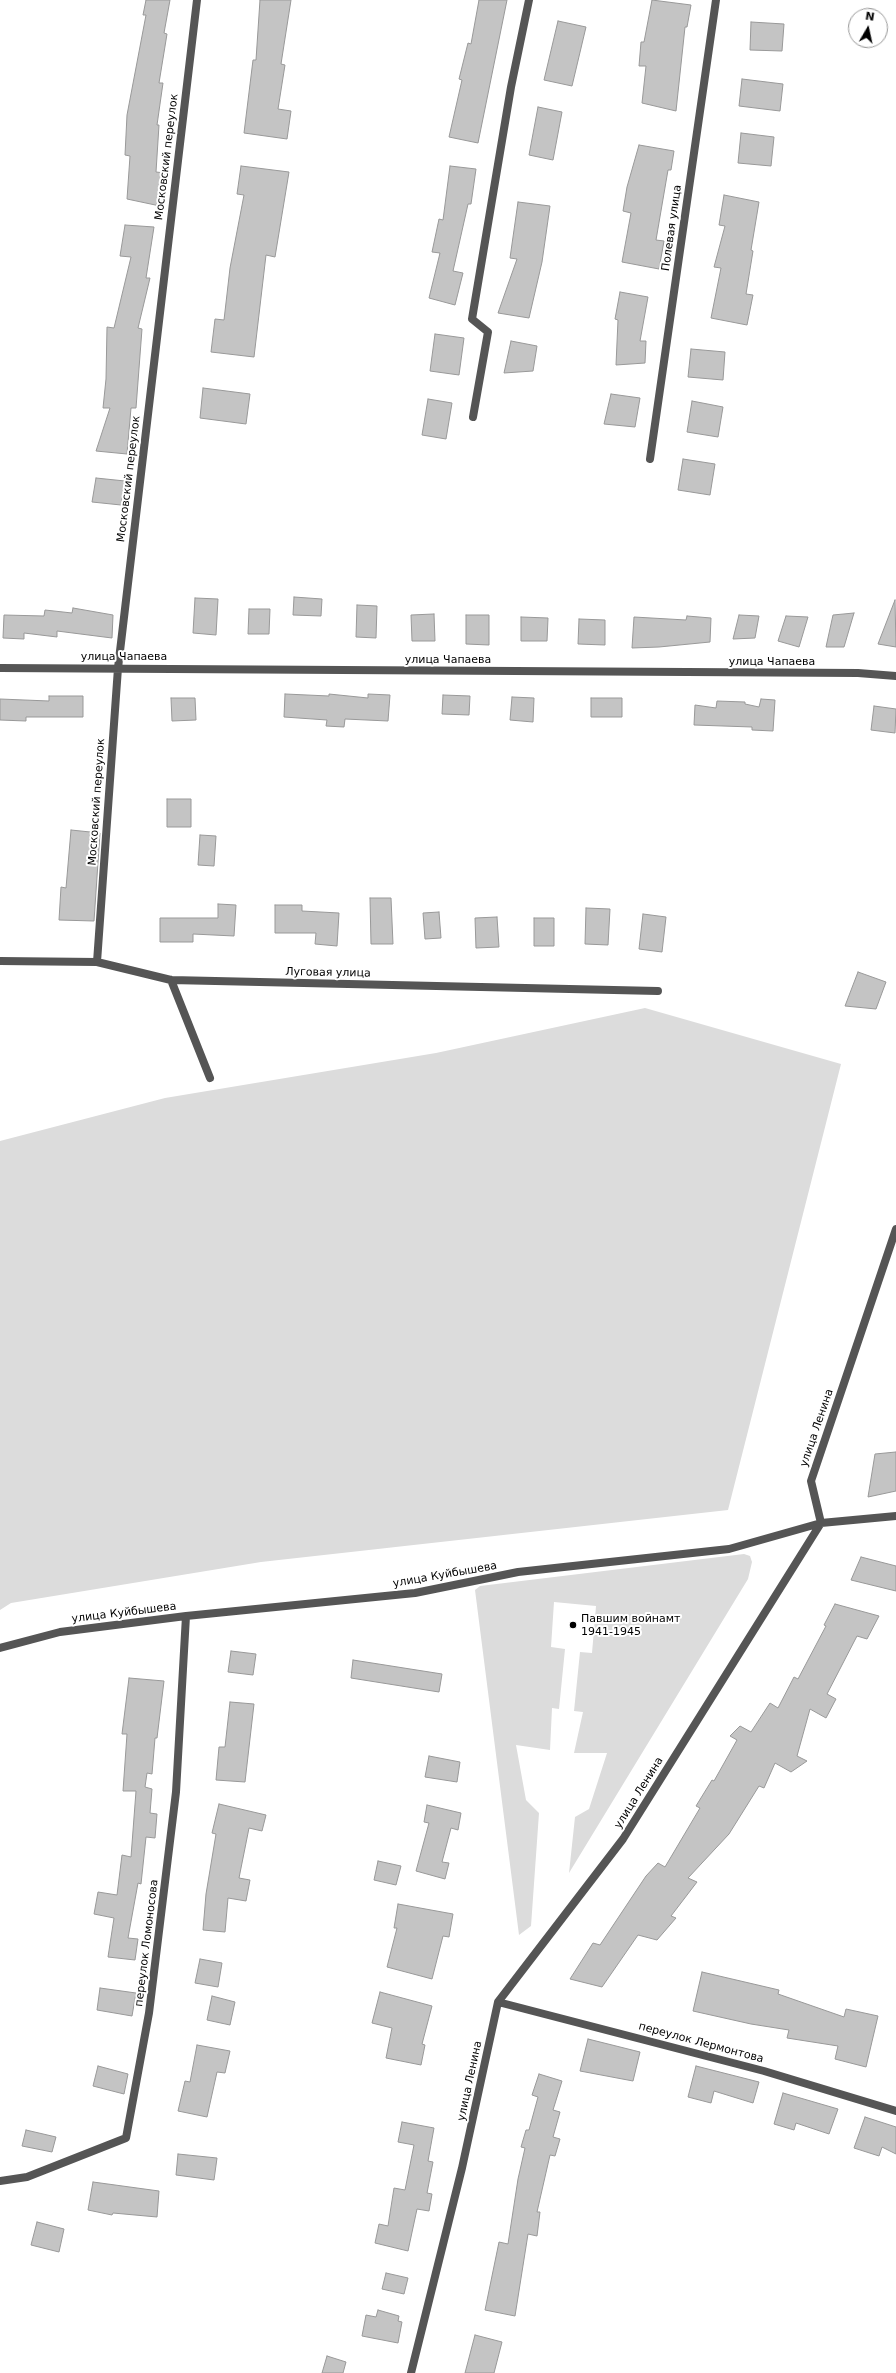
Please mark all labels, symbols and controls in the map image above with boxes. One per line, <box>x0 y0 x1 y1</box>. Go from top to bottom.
north arrow <box>848 8 888 48</box>
text: N <box>864 10 875 24</box>
street label: Московский переулок <box>153 93 181 221</box>
street label: Полевая улица <box>659 184 685 272</box>
street label: Московский переулок <box>115 415 143 543</box>
street label: улица Чапаева <box>81 650 167 664</box>
street label: улица Чапаева <box>405 653 491 667</box>
street label: улица Чапаева <box>729 655 815 669</box>
street label: Московский переулок <box>86 738 108 866</box>
street label: Луговая улица <box>285 966 371 980</box>
street label: улица Ленина <box>797 1387 837 1469</box>
street label: улица Куйбышева <box>392 1559 498 1591</box>
street label: улица Куйбышева <box>71 1600 177 1626</box>
place label: Павшим войнамт 1941-1945 <box>581 1612 681 1638</box>
marker: Павшим войнамт 1941-1945 <box>568 1620 578 1630</box>
street label: улица Ленина <box>612 1755 666 1831</box>
street label: переулок Ломоносова <box>133 1879 161 2007</box>
street label: переулок Лермонтова <box>637 2020 765 2066</box>
street label: улица Ленина <box>455 2040 485 2122</box>

